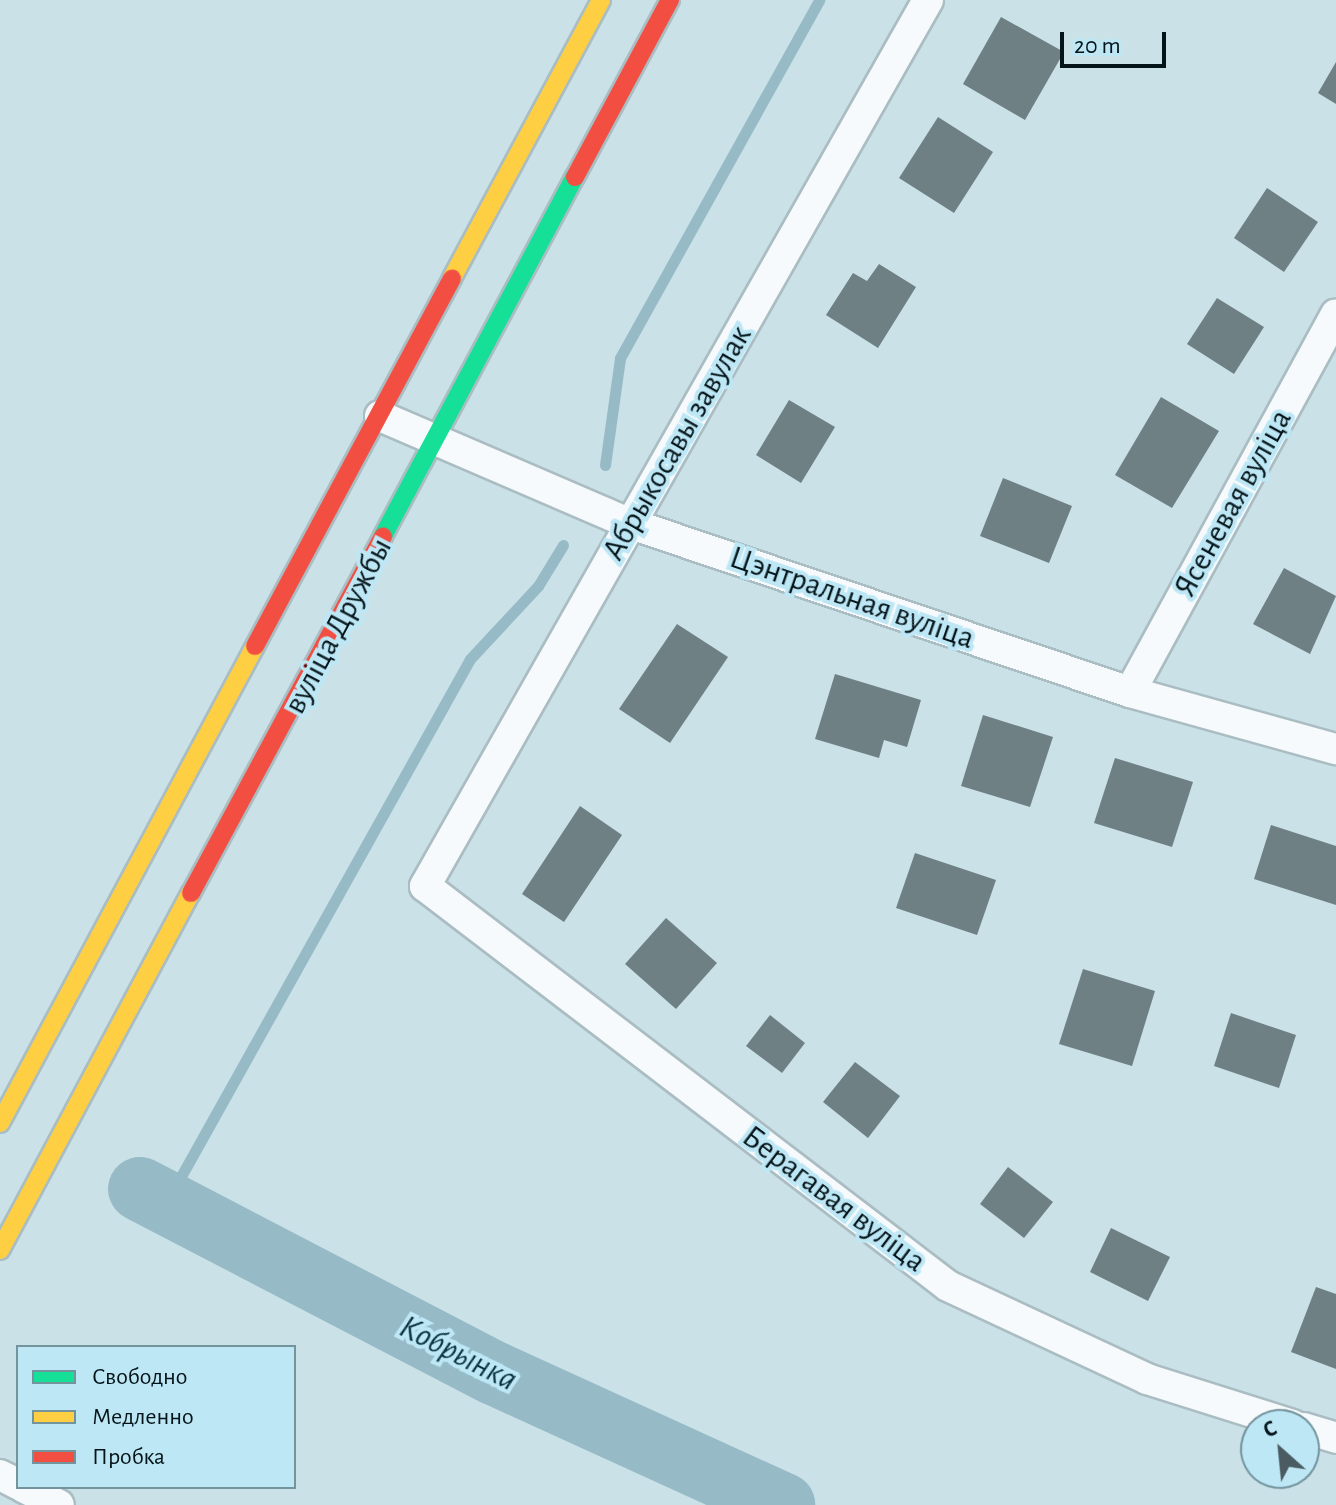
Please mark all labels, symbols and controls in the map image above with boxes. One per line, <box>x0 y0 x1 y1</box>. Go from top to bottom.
scale bar <box>1064 16 1170 66</box>
text: 20 m <box>1074 34 1121 58</box>
street label: Абрыкосавы завулак <box>594 319 760 567</box>
street label: Ясеневая вуліца <box>1166 403 1300 603</box>
street label: вуліца Дружбы <box>276 532 400 720</box>
street label: Цэнтральная вуліца <box>725 538 979 658</box>
street label: Берагавая вуліца <box>735 1117 933 1281</box>
water label: Кобрынка <box>392 1307 524 1401</box>
legend <box>16 1345 296 1489</box>
text: Свободно <box>92 1365 187 1389</box>
text: Медленно <box>92 1405 194 1429</box>
north arrow <box>1240 1409 1320 1489</box>
text: С <box>1260 1417 1280 1442</box>
text: Пробка <box>92 1445 165 1469</box>

